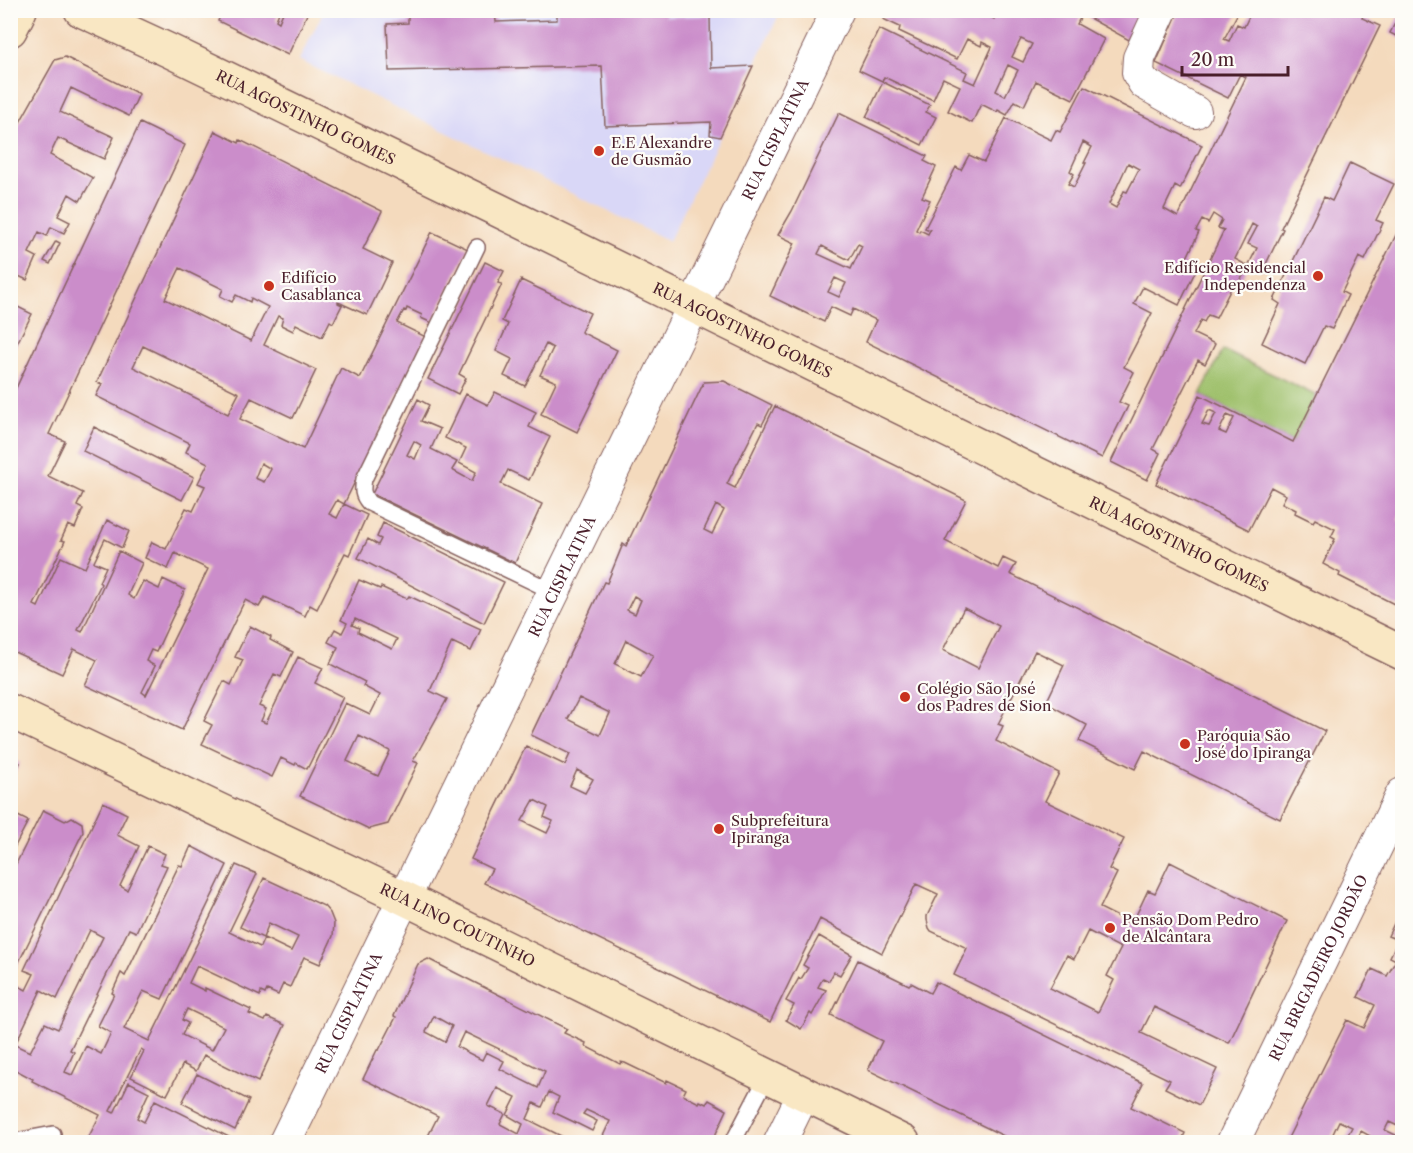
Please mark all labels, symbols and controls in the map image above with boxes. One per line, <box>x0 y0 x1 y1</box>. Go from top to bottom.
scale bar <box>1182 39 1288 77</box>
text: 20 m <box>1191 49 1235 71</box>
street label: RUA AGOSTINHO GOMES <box>213 65 399 168</box>
street label: RUA CISPLATINA <box>737 75 813 203</box>
place label: E.E Alexandre de Gusmão <box>611 133 712 169</box>
marker: E.E Alexandre de Gusmão <box>592 144 606 158</box>
place label: Edifício Residencial Independenza <box>1164 258 1307 294</box>
place label: Edifício Casablanca <box>281 268 362 304</box>
marker: Edifício Residencial Independenza <box>1311 269 1325 283</box>
street label: RUA AGOSTINHO GOMES <box>650 278 836 382</box>
marker: Edifício Casablanca <box>262 279 276 293</box>
street label: RUA AGOSTINHO GOMES <box>1086 492 1272 596</box>
street label: RUA CISPLATINA <box>524 511 600 640</box>
place label: Colégio São José dos Padres de Sion <box>917 679 1052 715</box>
marker: Colégio São José dos Padres de Sion <box>898 690 912 704</box>
place label: Paróquia São José do Ipiranga <box>1195 726 1311 762</box>
marker: Paróquia São José do Ipiranga <box>1178 737 1192 751</box>
place label: Subprefeitura Ipiranga <box>731 811 829 847</box>
marker: Subprefeitura Ipiranga <box>712 822 726 836</box>
street label: RUA BRIGADEIRO JORDÃO <box>1264 871 1371 1064</box>
street label: RUA LINO COUTINHO <box>377 879 539 970</box>
place label: Pensão Dom Pedro de Alcântara <box>1122 910 1259 946</box>
marker: Pensão Dom Pedro de Alcântara <box>1103 921 1117 935</box>
street label: RUA CISPLATINA <box>311 948 386 1076</box>

